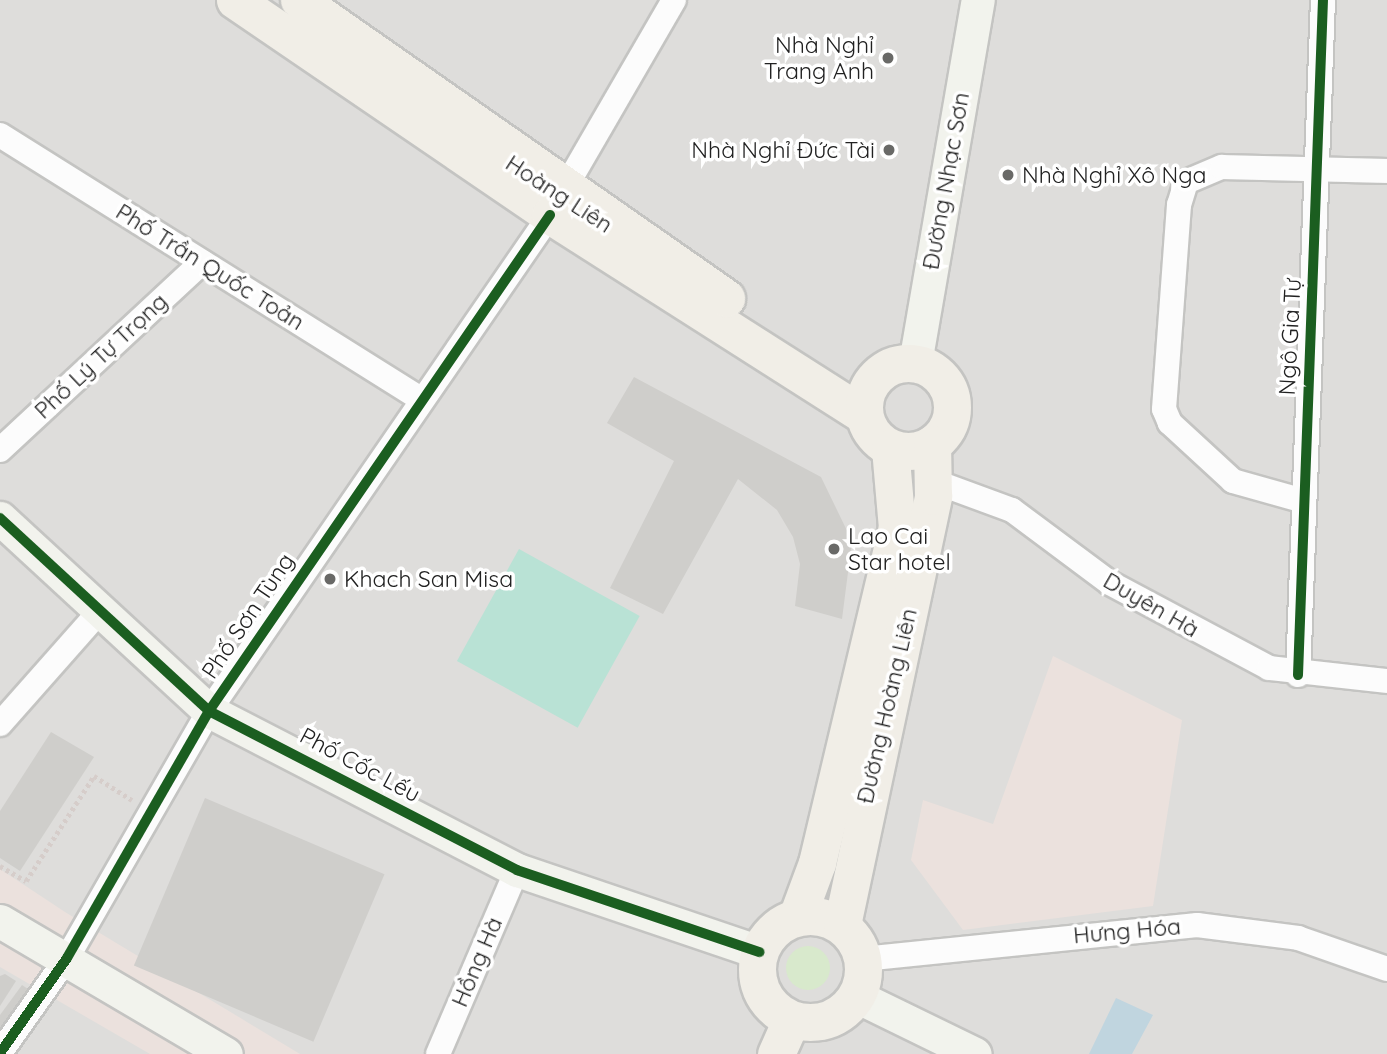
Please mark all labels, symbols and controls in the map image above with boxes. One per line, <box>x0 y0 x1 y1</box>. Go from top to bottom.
place label: Nhà Nghỉ Trang Anh <box>764 31 874 85</box>
marker: Nhà Nghỉ Trang Anh <box>880 50 896 66</box>
street label: Đường Nhạc Sơn <box>917 90 975 272</box>
place label: Nhà Nghỉ Đức Tài <box>691 136 875 164</box>
marker: Nhà Nghỉ Đức Tài <box>881 142 897 158</box>
street label: Hoàng Liên <box>500 149 618 239</box>
place label: Nhà Nghỉ Xô Nga <box>1022 161 1206 189</box>
marker: Nhà Nghỉ Xô Nga <box>1000 167 1016 183</box>
street label: Phố Trần Quốc Toản <box>111 198 309 336</box>
street label: Ngô Gia Tự <box>1273 278 1307 396</box>
street label: Phố Lý Tự Trọng <box>29 287 173 425</box>
place label: Lao Cai Star hotel <box>848 522 951 576</box>
marker: Lao Cai Star hotel <box>826 541 842 557</box>
street label: Phố Sơn Tùng <box>196 548 300 684</box>
place label: Khach San Misa <box>344 565 513 593</box>
street label: Duyên Hà <box>1098 567 1204 643</box>
marker: Khach San Misa <box>322 571 338 587</box>
street label: Đường Hoàng Liên <box>851 606 923 806</box>
street label: Phố Cốc Lếu <box>295 722 425 808</box>
street label: Hồng Hà <box>446 913 508 1011</box>
street label: Hưng Hóa <box>1072 913 1182 949</box>

